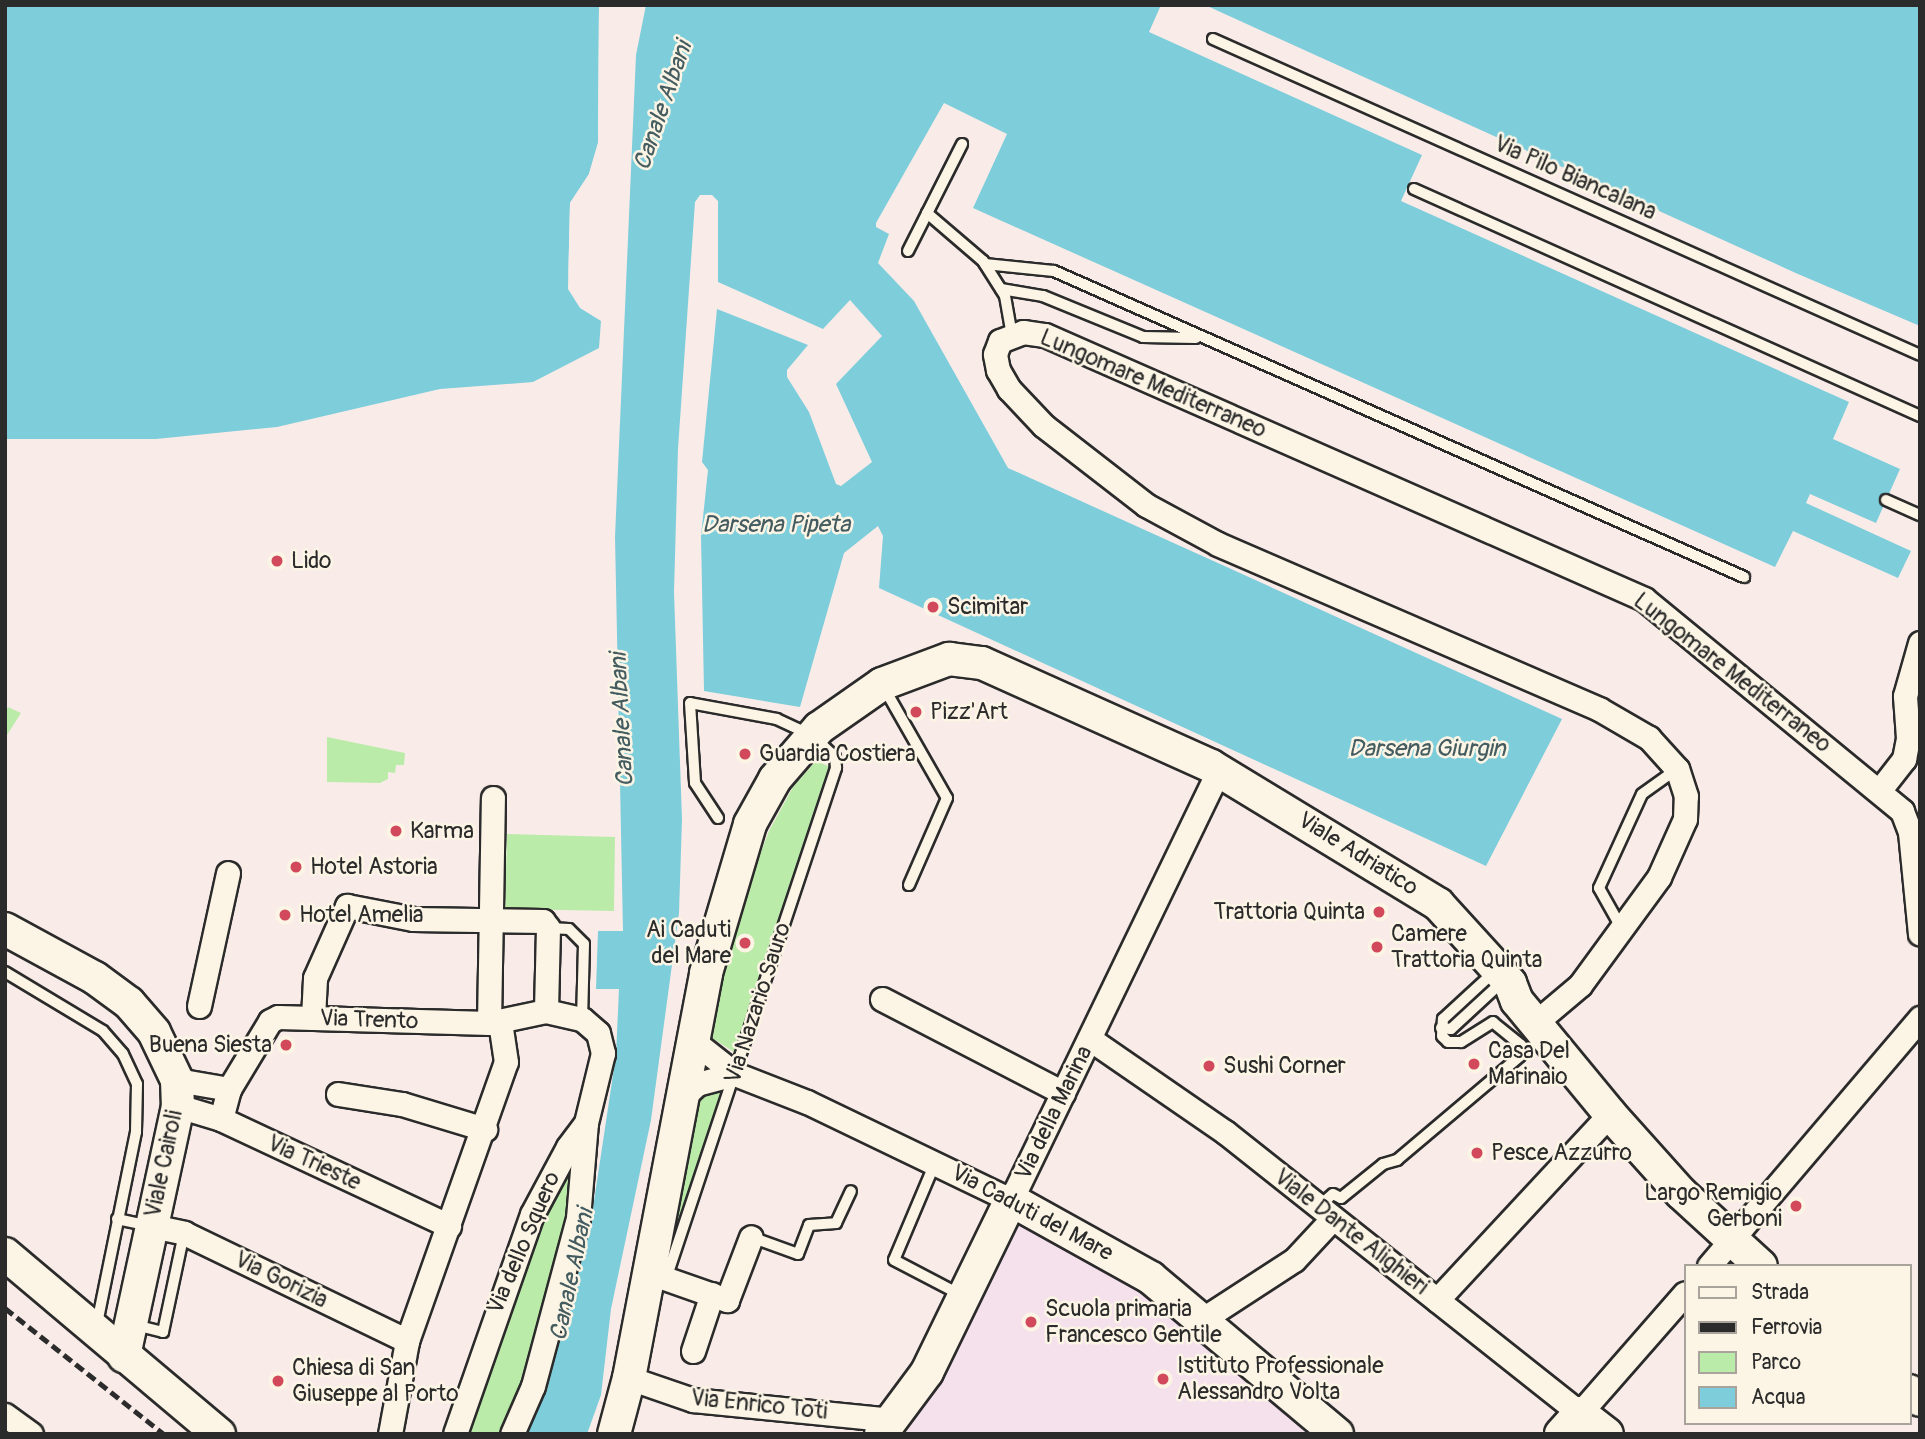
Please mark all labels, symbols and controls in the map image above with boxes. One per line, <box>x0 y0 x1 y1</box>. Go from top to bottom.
water label: Canale Albani <box>628 38 698 174</box>
street label: Via Pilo Biancalana <box>1490 130 1660 226</box>
street label: Lungomare Mediterraneo <box>1036 324 1270 444</box>
water label: Darsena Pipeta <box>702 511 850 539</box>
place label: Lido <box>291 547 331 575</box>
marker: Lido <box>269 553 285 569</box>
street label: Lungomare Mediterraneo <box>1628 587 1836 759</box>
place label: Scimitar <box>947 593 1028 621</box>
marker: Scimitar <box>925 599 941 615</box>
water label: Canale Albani <box>604 652 640 788</box>
place label: Pizz'Art <box>930 698 1008 726</box>
marker: Pizz'Art <box>908 704 924 720</box>
water label: Darsena Giurgin <box>1348 735 1506 763</box>
place label: Guardia Costiera <box>759 740 916 768</box>
marker: Guardia Costiera <box>737 746 753 762</box>
street label: Viale Adriatico <box>1293 806 1423 902</box>
place label: Karma <box>410 817 474 845</box>
marker: Karma <box>388 823 404 839</box>
place label: Hotel Astoria <box>310 853 438 881</box>
marker: Hotel Astoria <box>288 859 304 875</box>
place label: Trattoria Quinta <box>1214 898 1365 926</box>
place label: Hotel Amelia <box>299 901 423 929</box>
marker: Trattoria Quinta <box>1371 904 1387 920</box>
marker: Hotel Amelia <box>277 907 293 923</box>
place label: Ai Caduti del Mare <box>646 916 731 970</box>
street label: Via Nazario Sauro <box>719 919 797 1087</box>
place label: Camere Trattoria Quinta <box>1391 920 1542 974</box>
marker: Ai Caduti del Mare <box>737 935 753 951</box>
marker: Camere Trattoria Quinta <box>1369 939 1385 955</box>
street label: Via Trento <box>319 1004 419 1036</box>
place label: Buena Siesta <box>149 1031 272 1059</box>
marker: Buena Siesta <box>278 1037 294 1053</box>
place label: Casa Del Marinaio <box>1488 1037 1570 1091</box>
street label: Via della Marina <box>1010 1041 1098 1185</box>
place label: Sushi Corner <box>1223 1052 1346 1080</box>
marker: Casa Del Marinaio <box>1466 1056 1482 1072</box>
marker: Sushi Corner <box>1201 1058 1217 1074</box>
street label: Viale Cairoli <box>139 1108 189 1220</box>
street label: Via Trieste <box>263 1129 365 1197</box>
place label: Pesce Azzurro <box>1491 1139 1632 1167</box>
marker: Pesce Azzurro <box>1469 1145 1485 1161</box>
street label: Via Caduti del Mare <box>946 1159 1118 1267</box>
street label: Viale Dante Alighieri <box>1268 1163 1434 1301</box>
street label: Via dello Squero <box>482 1168 566 1318</box>
place label: Largo Remigio Gerboni <box>1644 1179 1782 1233</box>
marker: Largo Remigio Gerboni <box>1788 1198 1804 1214</box>
water label: Canale Albani <box>544 1206 600 1344</box>
street label: Via Gorizia <box>230 1246 332 1314</box>
legend <box>1684 1264 1911 1425</box>
text: Strada <box>1751 1279 1809 1306</box>
place label: Scuola primaria Francesco Gentile <box>1045 1295 1222 1349</box>
marker: Scuola primaria Francesco Gentile <box>1023 1314 1039 1330</box>
text: Ferrovia <box>1751 1314 1822 1341</box>
text: Parco <box>1751 1349 1801 1376</box>
place label: Istituto Professionale Alessandro Volta <box>1177 1352 1384 1406</box>
place label: Chiesa di San Giuseppe al Porto <box>292 1354 459 1408</box>
marker: Istituto Professionale Alessandro Volta <box>1155 1371 1171 1387</box>
marker: Chiesa di San Giuseppe al Porto <box>270 1373 286 1389</box>
street label: Via Enrico Toti <box>689 1384 829 1426</box>
text: Acqua <box>1751 1384 1805 1411</box>

